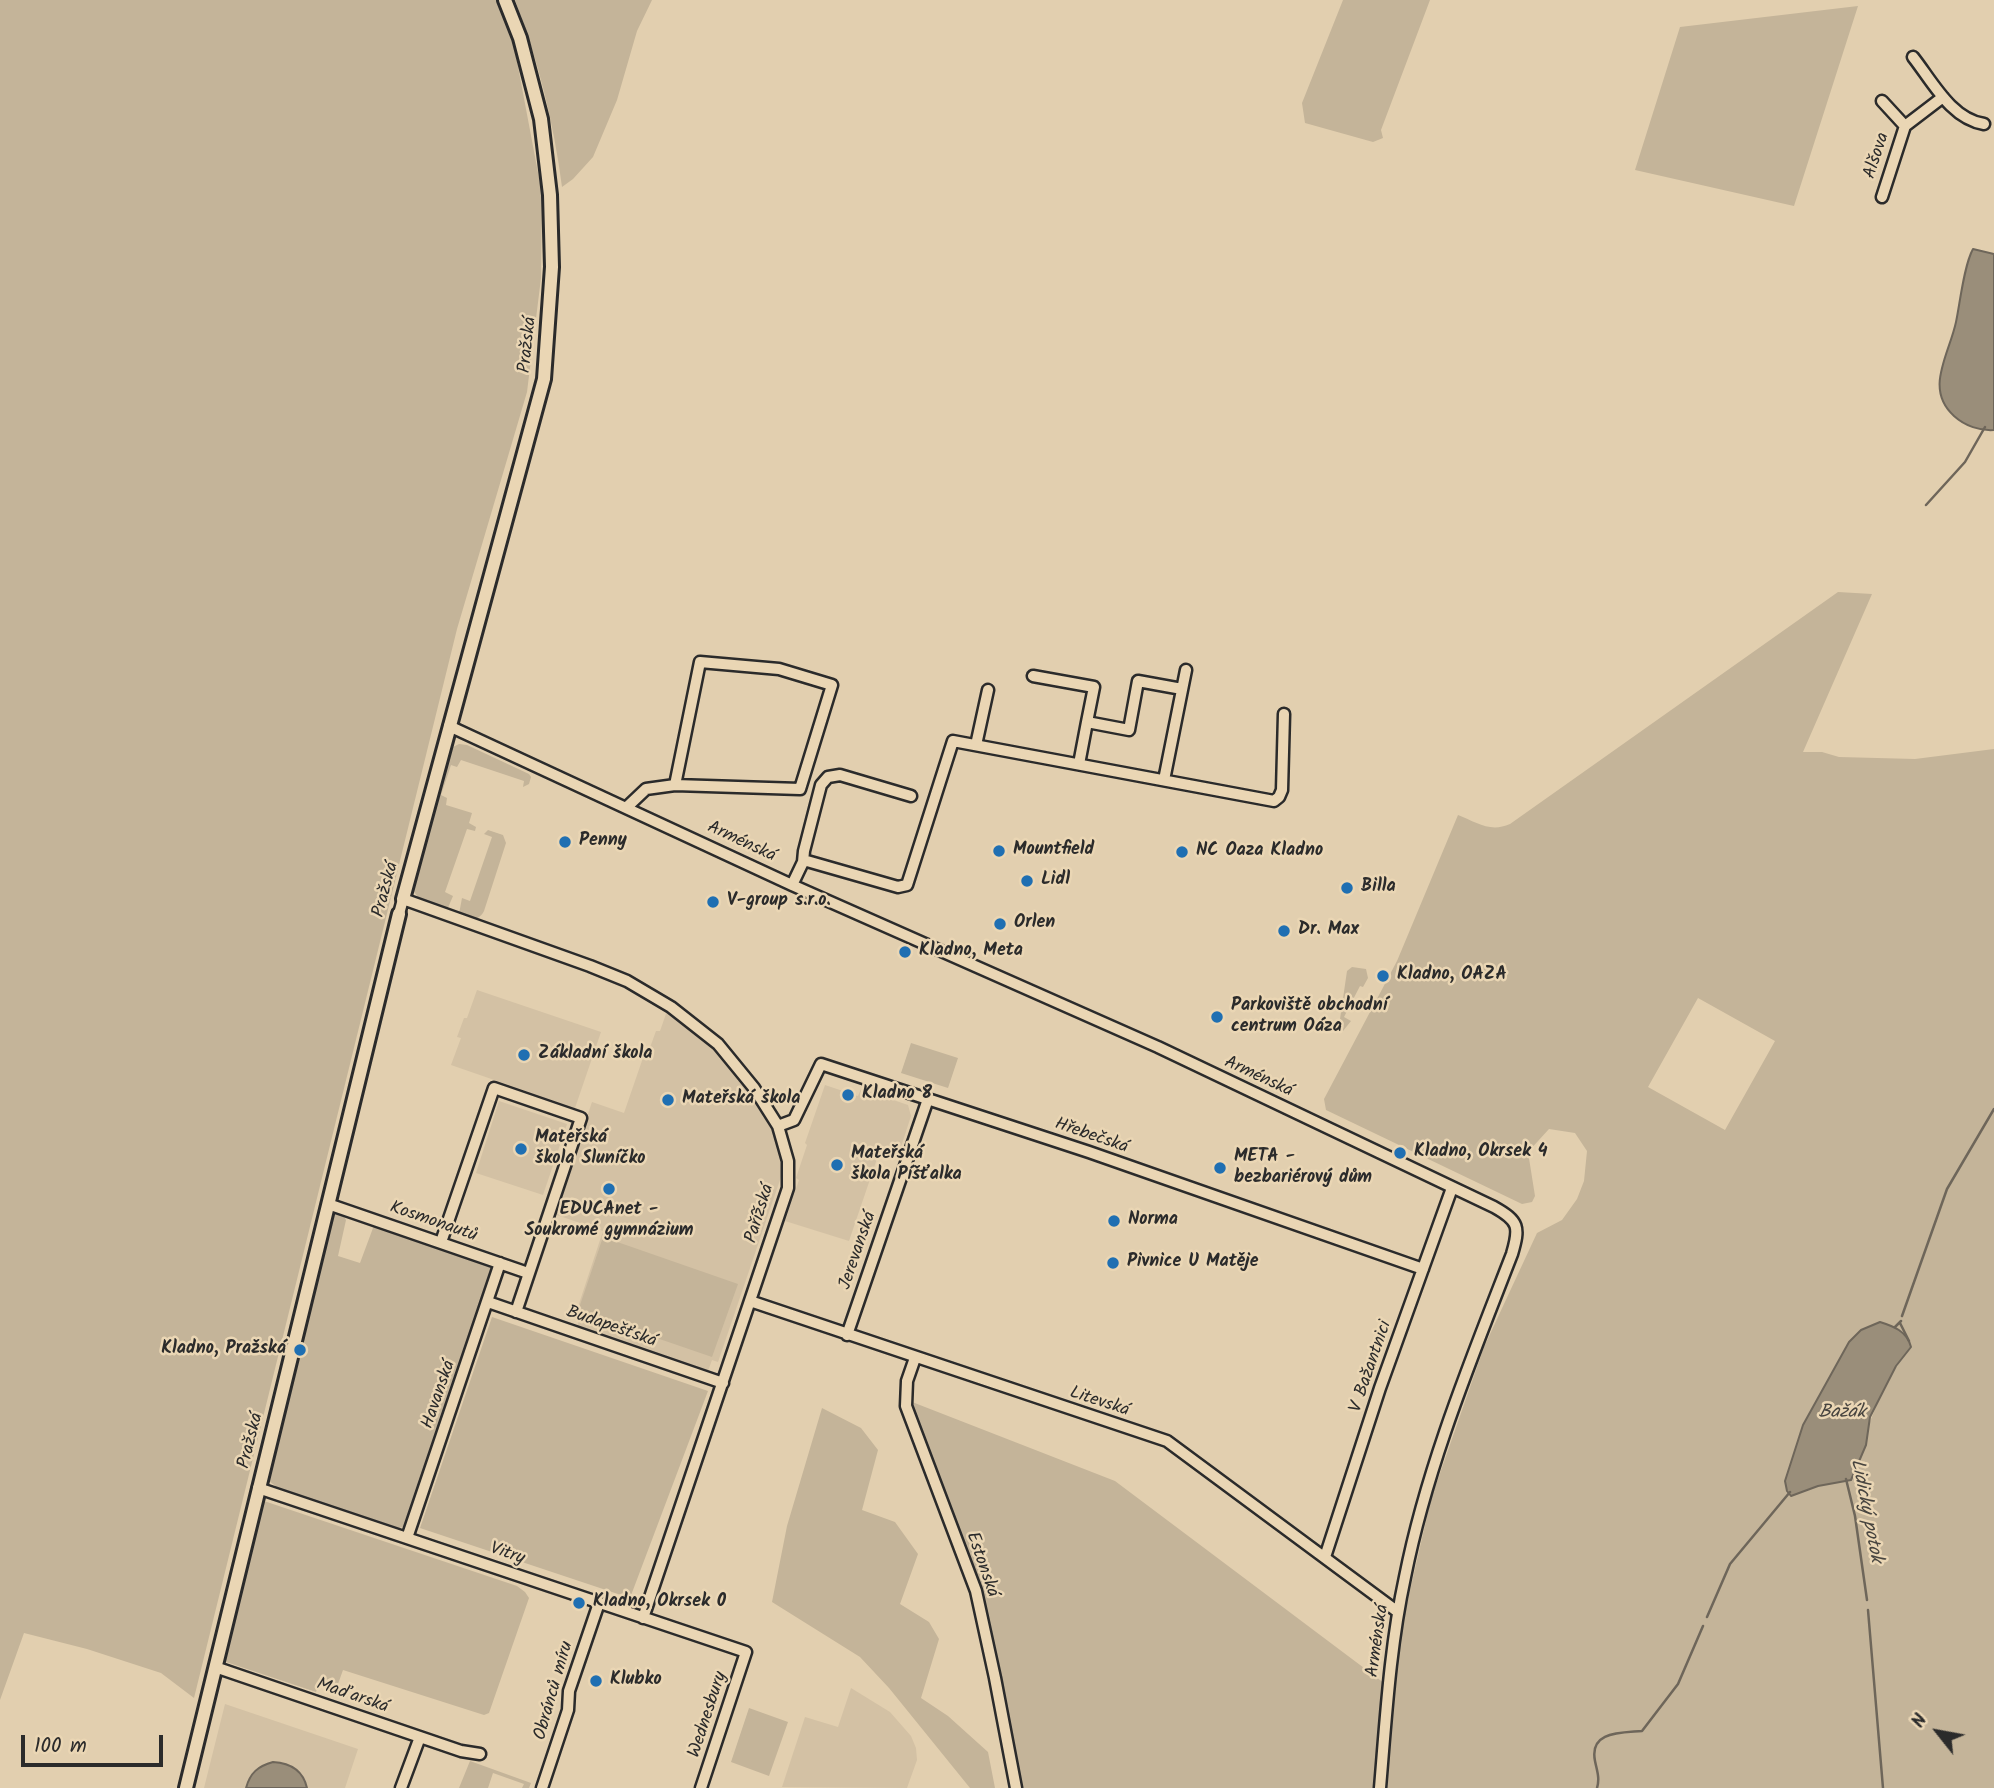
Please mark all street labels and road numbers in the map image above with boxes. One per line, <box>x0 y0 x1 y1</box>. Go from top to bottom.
street label: Alšova <box>1860 130 1896 182</box>
street label: Pražská <box>515 316 543 374</box>
street label: Arménská <box>703 818 779 868</box>
street label: Pražská <box>369 860 405 920</box>
street label: Arménská <box>1220 1053 1296 1103</box>
street label: Hřebečská <box>1052 1114 1130 1160</box>
street label: Pařížská <box>742 1182 780 1246</box>
street label: Kosmonautů <box>386 1198 480 1248</box>
street label: Jerevanská <box>836 1209 882 1293</box>
street label: Budapešťská <box>563 1302 659 1354</box>
street label: V Bažantnici <box>1346 1318 1398 1416</box>
street label: Havanská <box>418 1358 462 1432</box>
street label: Litevská <box>1066 1383 1132 1423</box>
street label: Pražská <box>235 1411 269 1471</box>
street label: Estonská <box>960 1530 1002 1600</box>
street label: Vitry <box>487 1539 527 1571</box>
street label: Arménská <box>1363 1603 1395 1679</box>
street label: Obránců míru <box>531 1639 579 1743</box>
street label: Wednesbury <box>685 1669 733 1761</box>
street label: Maďarská <box>313 1675 391 1719</box>

